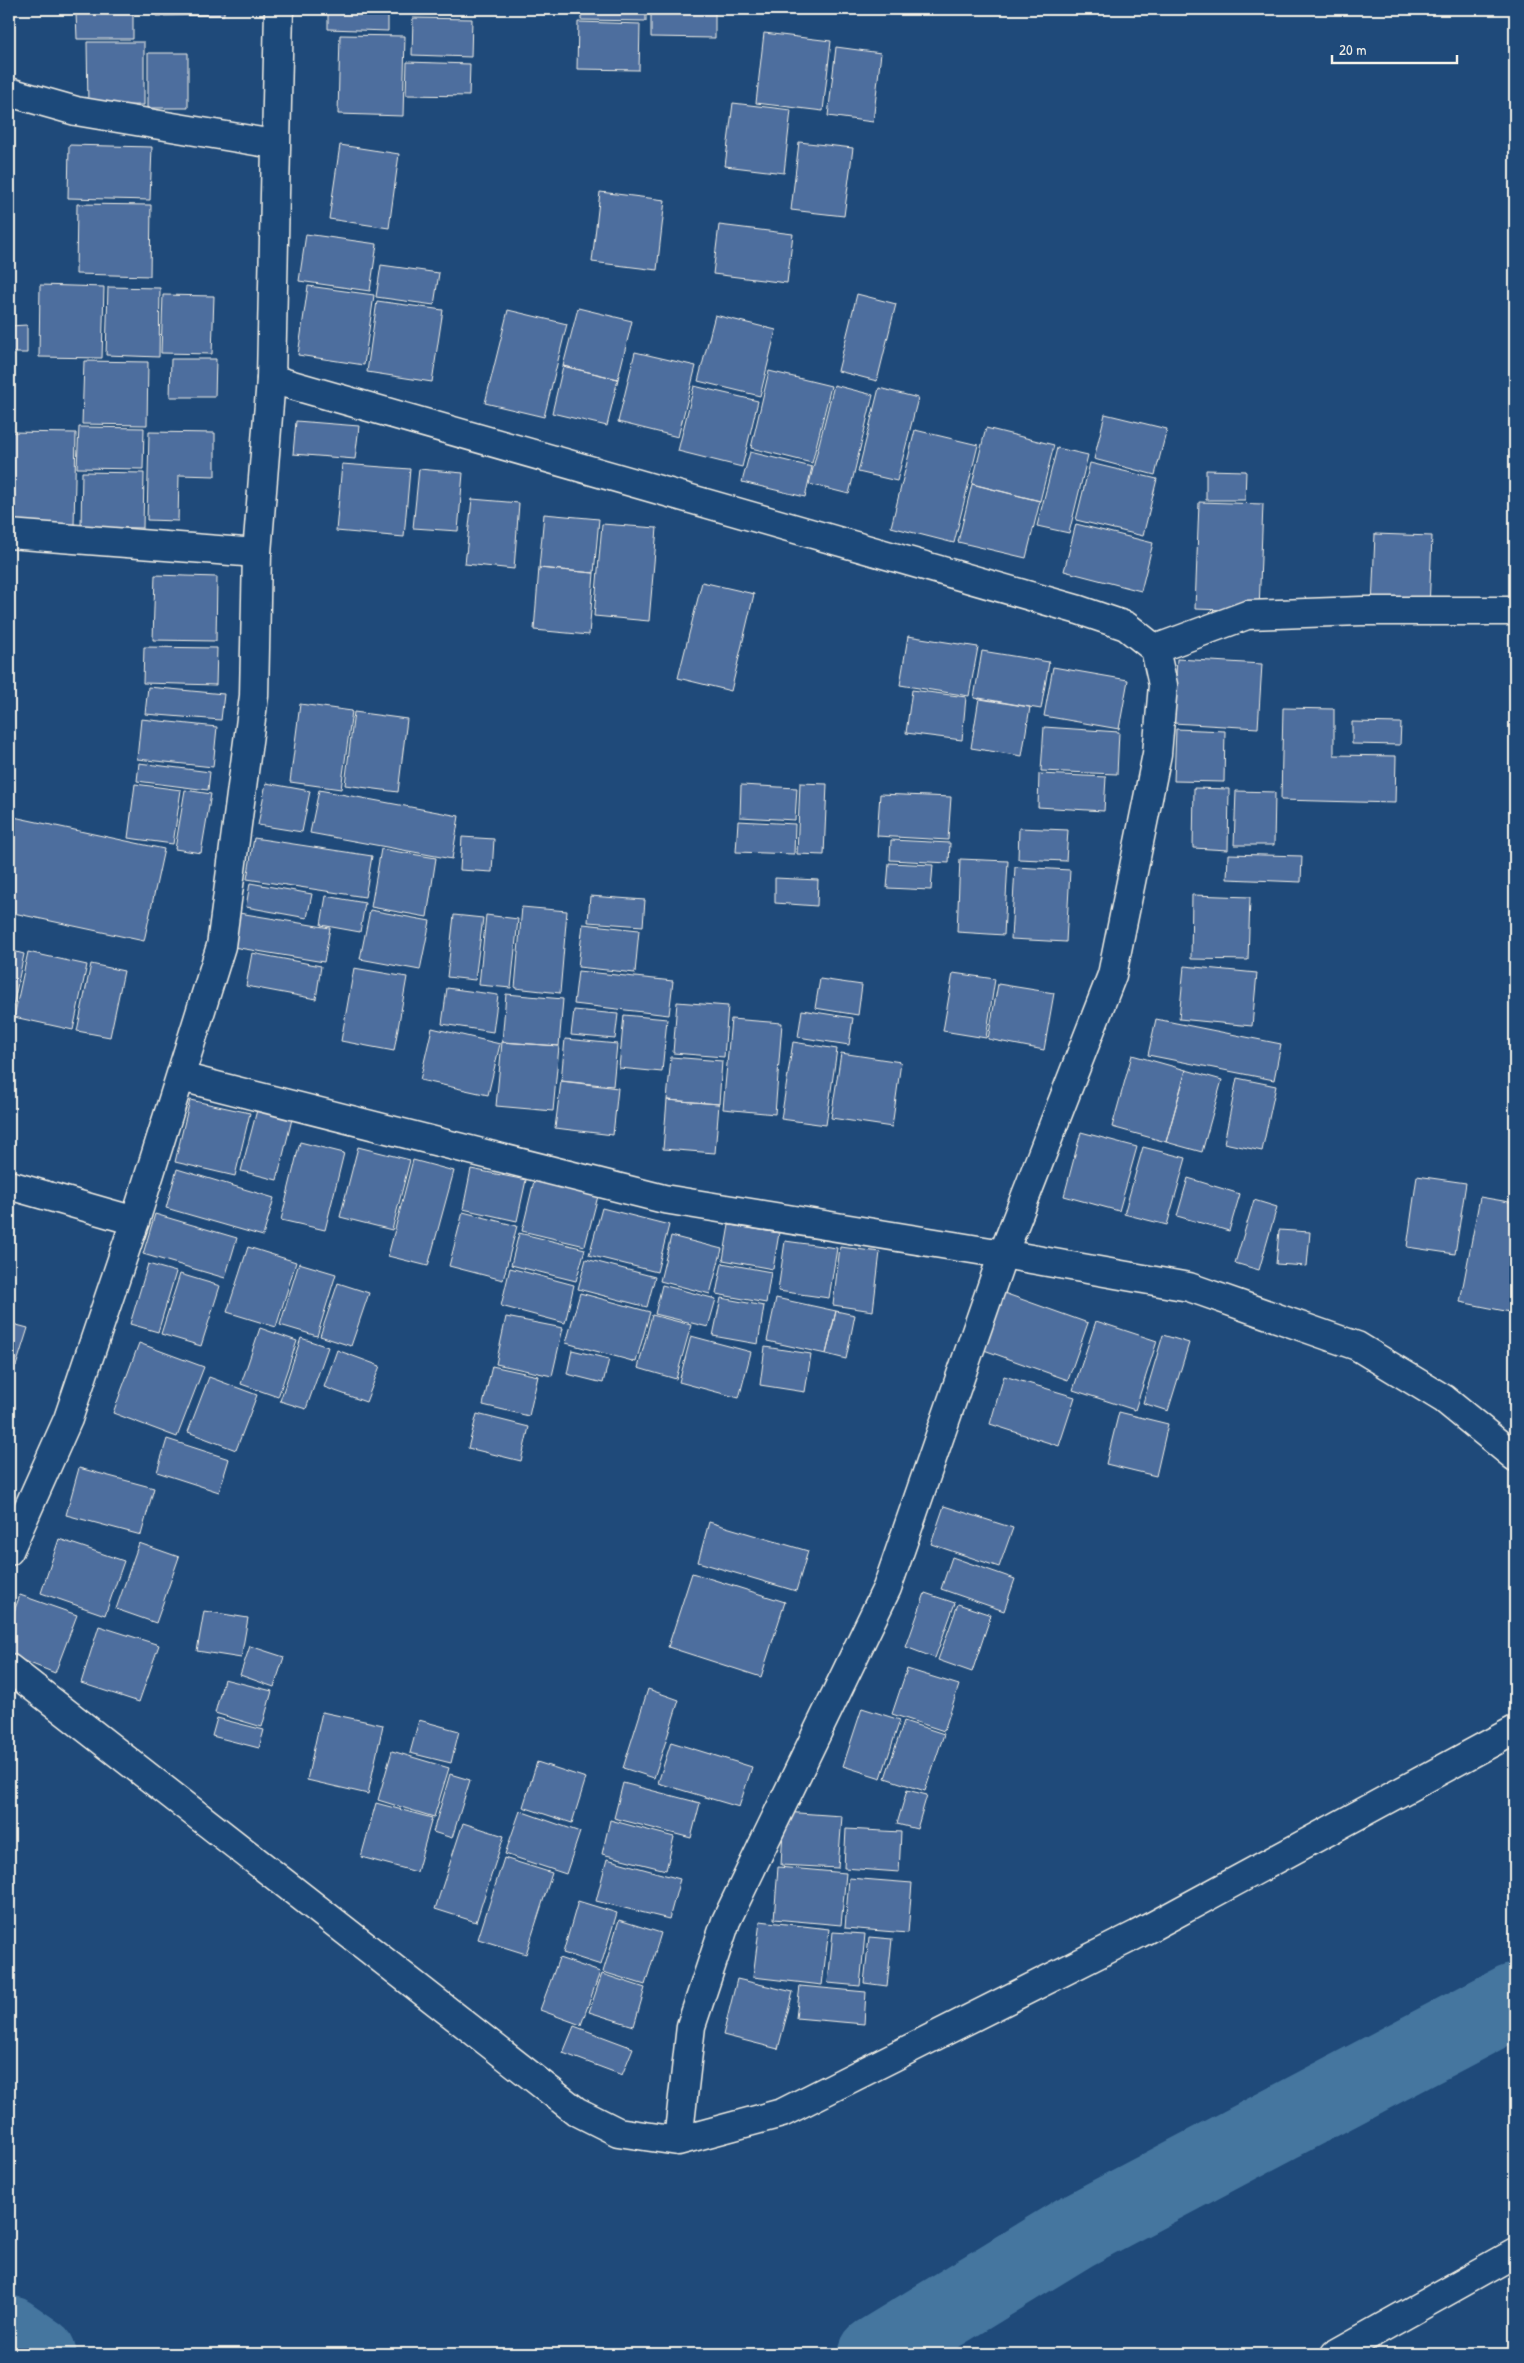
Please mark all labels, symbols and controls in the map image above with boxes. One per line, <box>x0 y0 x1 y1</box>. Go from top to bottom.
scale bar <box>1332 32 1456 64</box>
text: 20 m <box>1339 39 1366 60</box>

